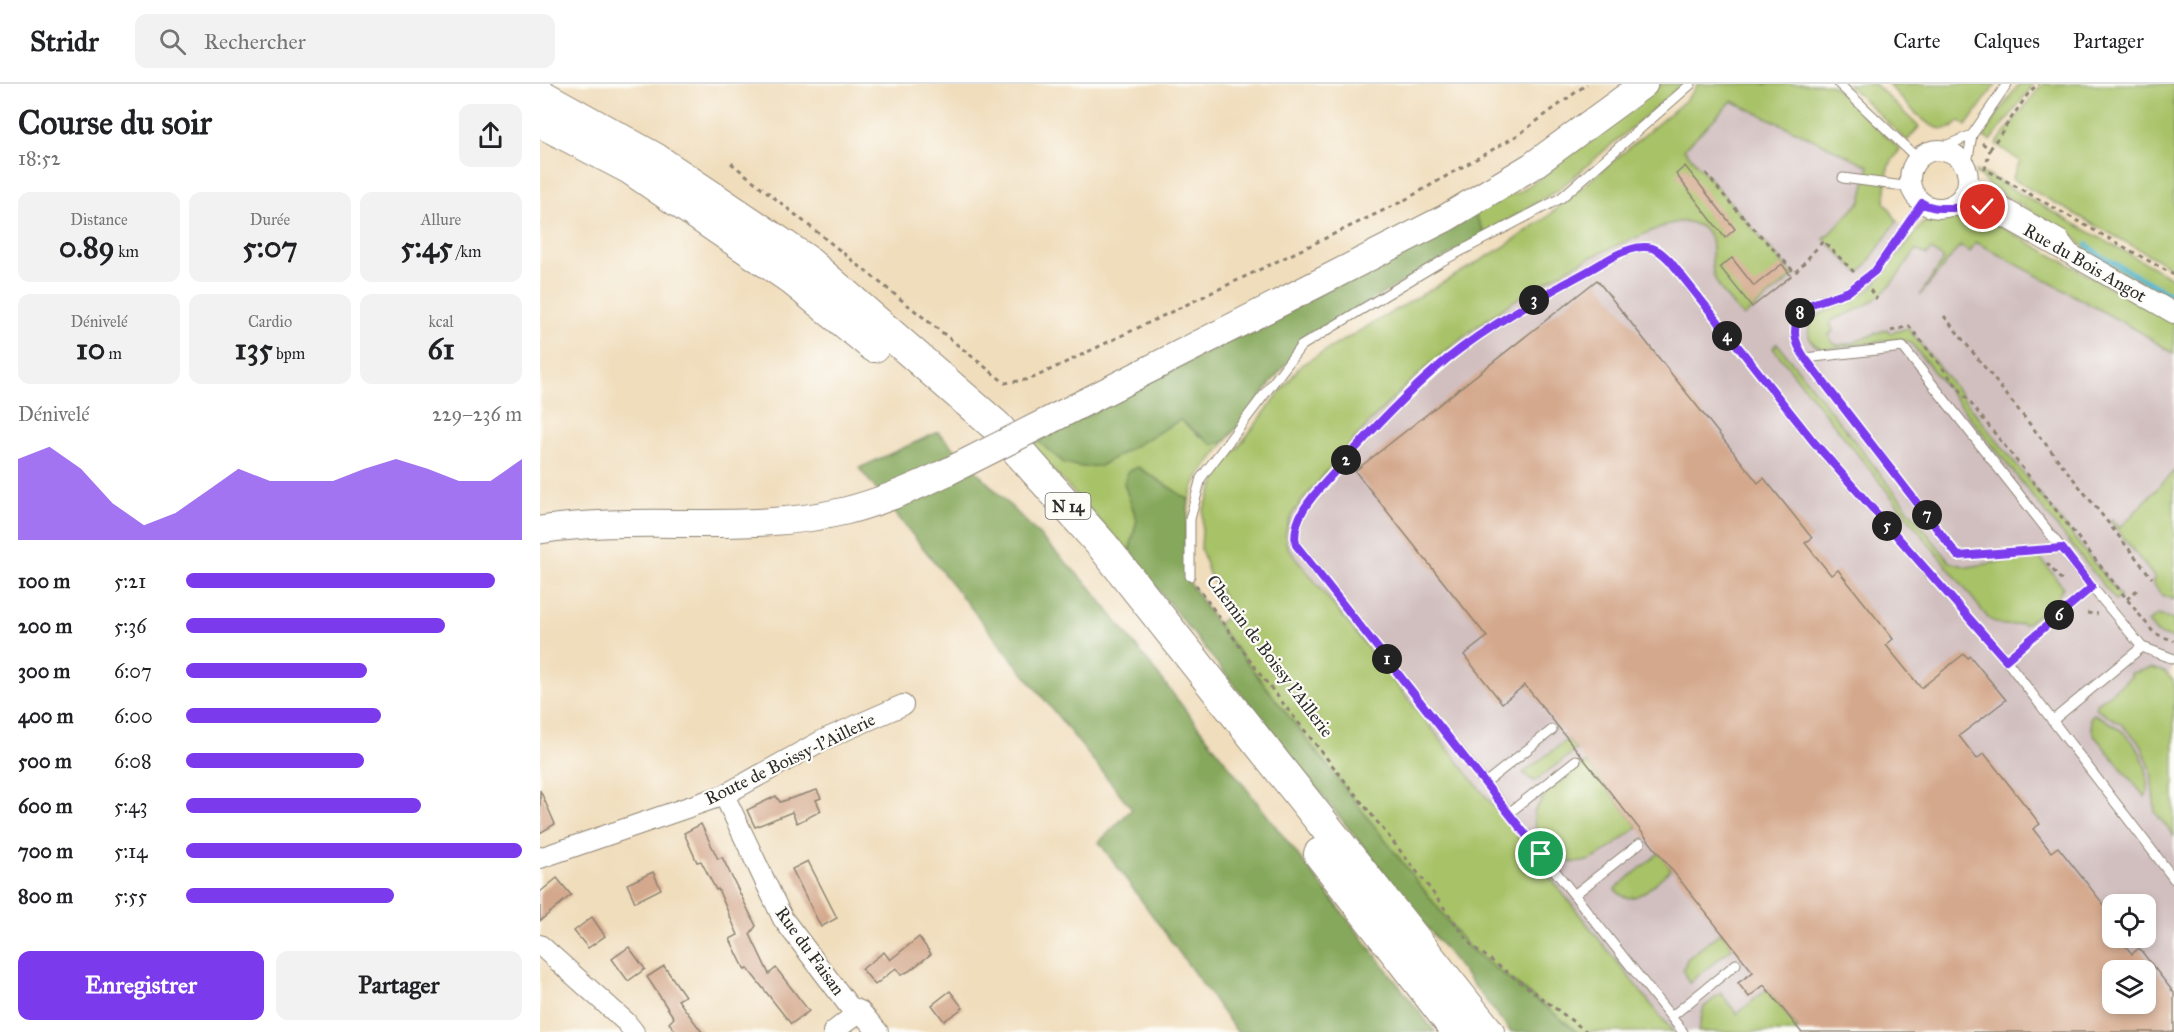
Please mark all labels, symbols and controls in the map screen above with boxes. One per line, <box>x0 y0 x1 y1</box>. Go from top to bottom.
search box <box>135 14 555 68</box>
text: Stridr <box>30 24 99 59</box>
icon: search <box>156 25 189 58</box>
text: Rechercher <box>204 28 306 55</box>
text: Carte <box>1893 28 1940 54</box>
text: Calques <box>1973 28 2040 54</box>
text: Partager <box>2073 28 2144 54</box>
text: Course du soir <box>18 103 212 143</box>
button: share <box>459 104 522 167</box>
text: 18:52 <box>18 146 61 170</box>
pin <box>1957 181 2008 232</box>
icon: check <box>1966 190 1999 223</box>
text: Distance <box>70 210 128 229</box>
text: Durée <box>250 210 290 229</box>
text: Allure <box>421 210 461 229</box>
street label: Rue du Bois Angot <box>2019 219 2151 308</box>
text: 0.89 <box>59 229 115 265</box>
text: 5:07 <box>243 229 297 265</box>
text: 5:45 <box>401 229 453 265</box>
text: km <box>115 242 139 261</box>
text: /km <box>453 242 481 261</box>
pin: 3 <box>1519 285 1549 315</box>
text: 3 <box>1531 290 1537 309</box>
pin: 8 <box>1785 298 1815 328</box>
text: 8 <box>1796 303 1804 322</box>
text: Dénivelé <box>70 312 128 331</box>
text: Cardio <box>248 312 292 331</box>
text: kcal <box>428 312 454 331</box>
pin: 4 <box>1712 321 1742 351</box>
text: 4 <box>1723 326 1731 345</box>
text: 10 <box>76 331 105 367</box>
text: 135 <box>235 331 273 367</box>
text: 61 <box>427 331 455 367</box>
text: m <box>105 344 122 363</box>
text: bpm <box>273 344 305 363</box>
text: Dénivelé <box>18 402 90 426</box>
text: 229–236 m <box>432 402 522 426</box>
pin: 2 <box>1331 445 1361 475</box>
text: 2 <box>1342 450 1350 469</box>
road number: N 14 <box>1046 493 1090 519</box>
pin: 7 <box>1912 500 1942 530</box>
text: 7 <box>1923 505 1931 524</box>
pin: 5 <box>1872 511 1902 541</box>
text: 5 <box>1883 516 1891 535</box>
text: 100 m <box>18 569 70 593</box>
text: 5:21 <box>114 569 146 593</box>
street label: Chemin de Boissy l'Aillerie <box>1202 571 1338 741</box>
pin: 6 <box>2044 600 2074 630</box>
text: 6 <box>2055 605 2063 624</box>
text: 200 m <box>18 614 72 638</box>
text: 5:36 <box>114 614 147 638</box>
pin: 1 <box>1372 644 1402 674</box>
text: 1 <box>1384 649 1390 668</box>
text: 300 m <box>18 659 70 683</box>
text: 6:07 <box>114 659 152 683</box>
text: 400 m <box>18 704 74 728</box>
text: 6:00 <box>114 704 153 728</box>
street label: Route de Boissy-l'Aillerie <box>701 708 879 810</box>
text: 500 m <box>18 749 72 773</box>
text: 6:08 <box>114 749 152 773</box>
text: 600 m <box>18 794 73 818</box>
text: 5:43 <box>114 794 147 818</box>
pin <box>1515 828 1566 879</box>
icon: arrive <box>1524 837 1557 870</box>
text: 700 m <box>18 839 73 863</box>
text: 5:14 <box>114 839 147 863</box>
text: 800 m <box>18 884 73 908</box>
text: 5:55 <box>114 884 147 908</box>
map controls <box>2102 894 2156 1014</box>
button: locate <box>2102 894 2156 948</box>
street label: Rue du Faisan <box>771 903 850 1000</box>
button: Enregistrer <box>18 951 264 1020</box>
button: Partager <box>276 951 522 1020</box>
button: layers <box>2102 960 2156 1014</box>

